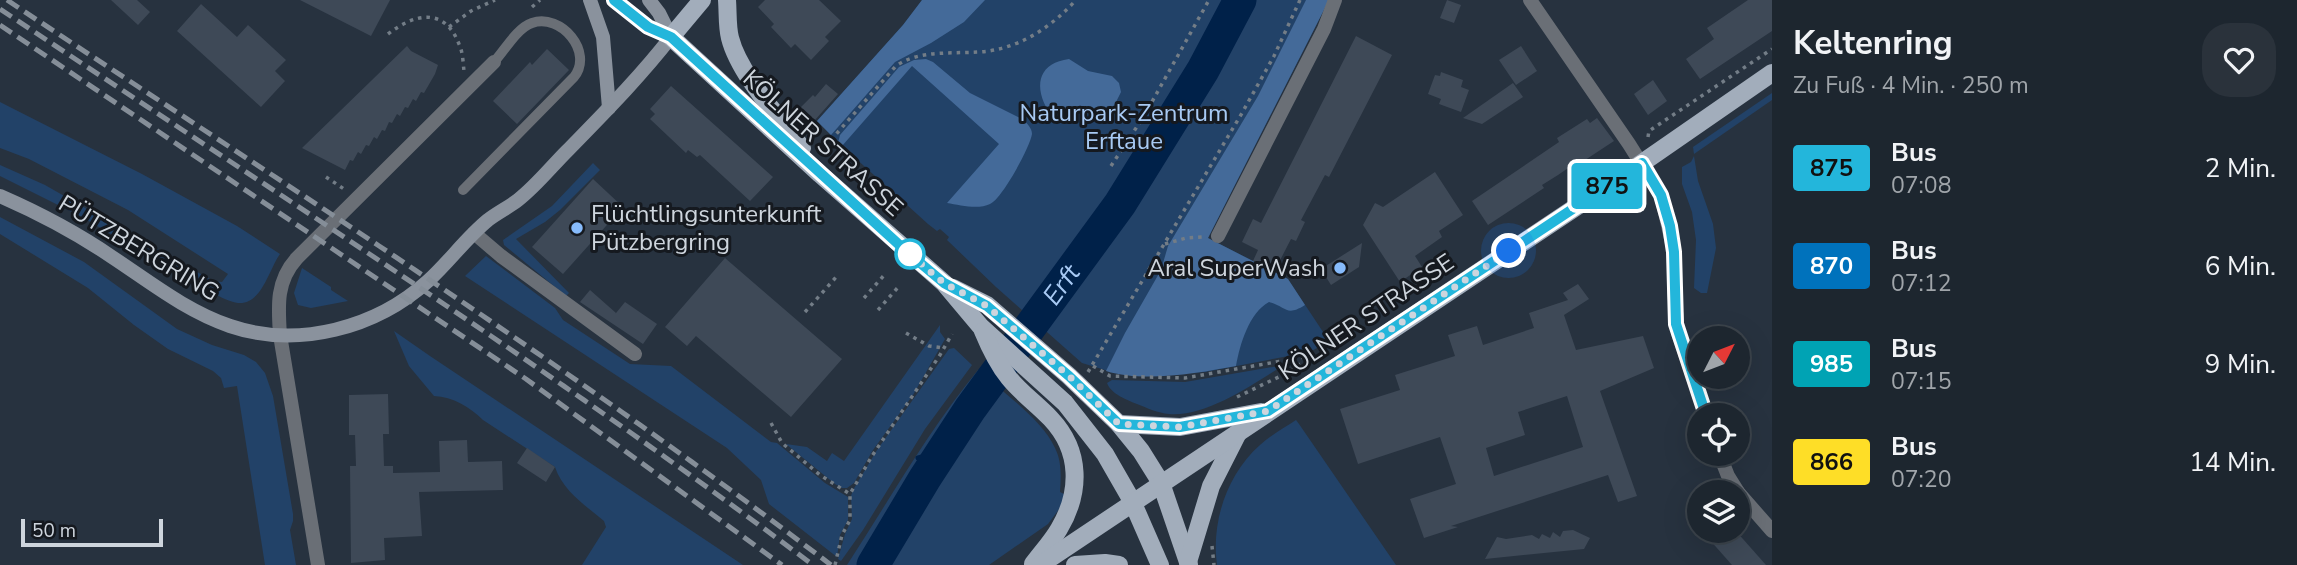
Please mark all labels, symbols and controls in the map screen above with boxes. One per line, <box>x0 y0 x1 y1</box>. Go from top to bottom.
text: Keltenring <box>1793 21 1953 66</box>
button: heart <box>2202 23 2276 97</box>
street label: KÖLNER STRASSE <box>736 62 910 224</box>
text: Zu Fuß · 4 Min. · 250 m <box>1793 70 2029 101</box>
park label: Naturpark-Zentrum Erftaue <box>1020 97 1228 157</box>
text: Bus <box>1891 135 1937 170</box>
text: 2 Min. <box>2205 151 2276 186</box>
text: 875 <box>1810 152 1853 184</box>
line badge: 875 <box>1567 163 1647 209</box>
text: 875 <box>1585 170 1629 202</box>
text: 07:08 <box>1891 170 1951 201</box>
street label: PÜTZBERGRING <box>53 187 225 309</box>
place label: Flüchtlingsunterkunft Pützbergring <box>591 198 822 258</box>
marker: Flüchtlingsunterkunft Pützbergring <box>569 220 585 236</box>
your location <box>1491 233 1526 268</box>
text: Bus <box>1891 233 1937 268</box>
unlabelled marker <box>895 239 925 269</box>
street label: KÖLNER STRASSE <box>1272 246 1460 388</box>
text: 6 Min. <box>2205 249 2276 284</box>
text: 870 <box>1810 250 1853 282</box>
place label: Aral SuperWash <box>1148 252 1326 284</box>
water label: Erft <box>1034 256 1088 312</box>
marker: Aral SuperWash <box>1332 260 1348 276</box>
text: 07:12 <box>1891 268 1951 299</box>
north arrow <box>1687 326 1750 388</box>
map controls <box>1687 326 1750 543</box>
text: Bus <box>1891 331 1937 366</box>
text: 9 Min. <box>2205 347 2276 382</box>
text: 985 <box>1810 348 1853 380</box>
text: 07:15 <box>1891 366 1951 397</box>
button: locate <box>1687 403 1750 466</box>
text: Bus <box>1891 429 1937 464</box>
text: 14 Min. <box>2189 445 2276 480</box>
text: 866 <box>1810 446 1853 478</box>
text: 07:20 <box>1891 464 1951 495</box>
button: layers <box>1687 480 1750 543</box>
scale bar <box>21 516 163 548</box>
text: 50 m <box>32 518 76 544</box>

